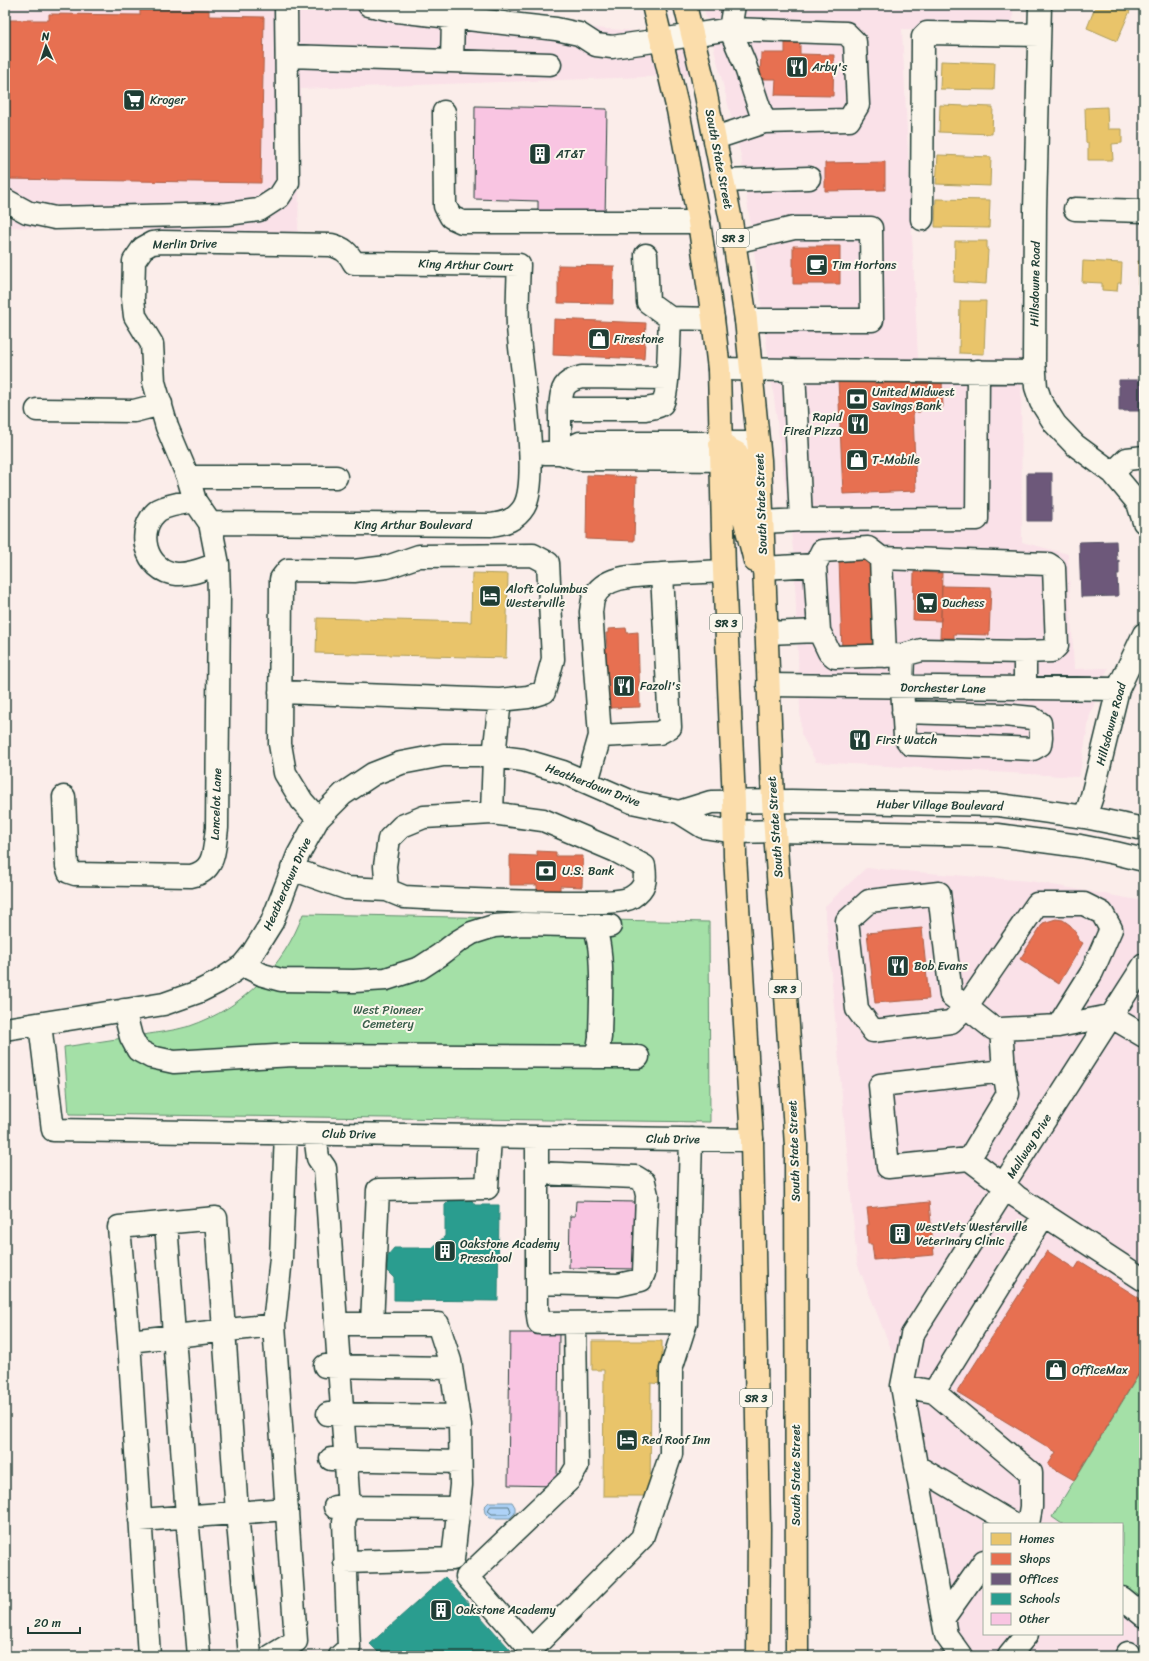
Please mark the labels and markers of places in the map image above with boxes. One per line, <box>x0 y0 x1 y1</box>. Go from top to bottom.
restaurant icon: Arby's <box>784 54 810 80</box>
place label: Arby's <box>811 56 848 78</box>
supermarket icon: Kroger <box>121 87 147 113</box>
place label: Kroger <box>150 89 187 111</box>
building icon: AT&T <box>527 141 553 167</box>
place label: AT&T <box>555 143 585 165</box>
cafe icon: Tim Hortons <box>804 252 830 278</box>
place label: Tim Hortons <box>832 254 897 276</box>
shop icon: Firestone <box>586 326 612 352</box>
place label: Firestone <box>614 328 664 350</box>
place label: United Midwest Savings Bank <box>872 381 955 417</box>
bank icon: United Midwest Savings Bank <box>844 386 870 412</box>
place label: Rapid Fired Pizza <box>784 406 843 442</box>
restaurant icon: Rapid Fired Pizza <box>845 411 871 437</box>
shop icon: T-Mobile <box>844 447 870 473</box>
place label: T-Mobile <box>872 449 920 471</box>
place label: Aloft Columbus Westerville <box>505 578 588 614</box>
hotel icon: Aloft Columbus Westerville <box>477 583 503 609</box>
supermarket icon: Duchess <box>914 590 940 616</box>
place label: Duchess <box>942 592 985 614</box>
restaurant icon: Fazoli's <box>611 673 637 699</box>
place label: Fazoli's <box>640 675 681 697</box>
restaurant icon: First Watch <box>847 727 873 753</box>
place label: First Watch <box>876 729 937 751</box>
bank icon: U.S. Bank <box>533 858 559 884</box>
place label: U.S. Bank <box>562 860 615 882</box>
restaurant icon: Bob Evans <box>885 953 911 979</box>
place label: Bob Evans <box>914 955 968 977</box>
place label: WestVets Westerville Veterinary Clinic <box>916 1216 1028 1252</box>
building icon: WestVets Westerville Veterinary Clinic <box>887 1221 913 1247</box>
place label: Oakstone Academy Preschool <box>460 1233 561 1269</box>
building icon: Oakstone Academy Preschool <box>432 1238 458 1264</box>
shop icon: OfficeMax <box>1043 1357 1069 1383</box>
place label: OfficeMax <box>1072 1359 1129 1381</box>
hotel icon: Red Roof Inn <box>614 1427 640 1453</box>
place label: Red Roof Inn <box>642 1429 711 1451</box>
building icon: Oakstone Academy <box>428 1597 454 1623</box>
place label: Oakstone Academy <box>456 1599 557 1621</box>

